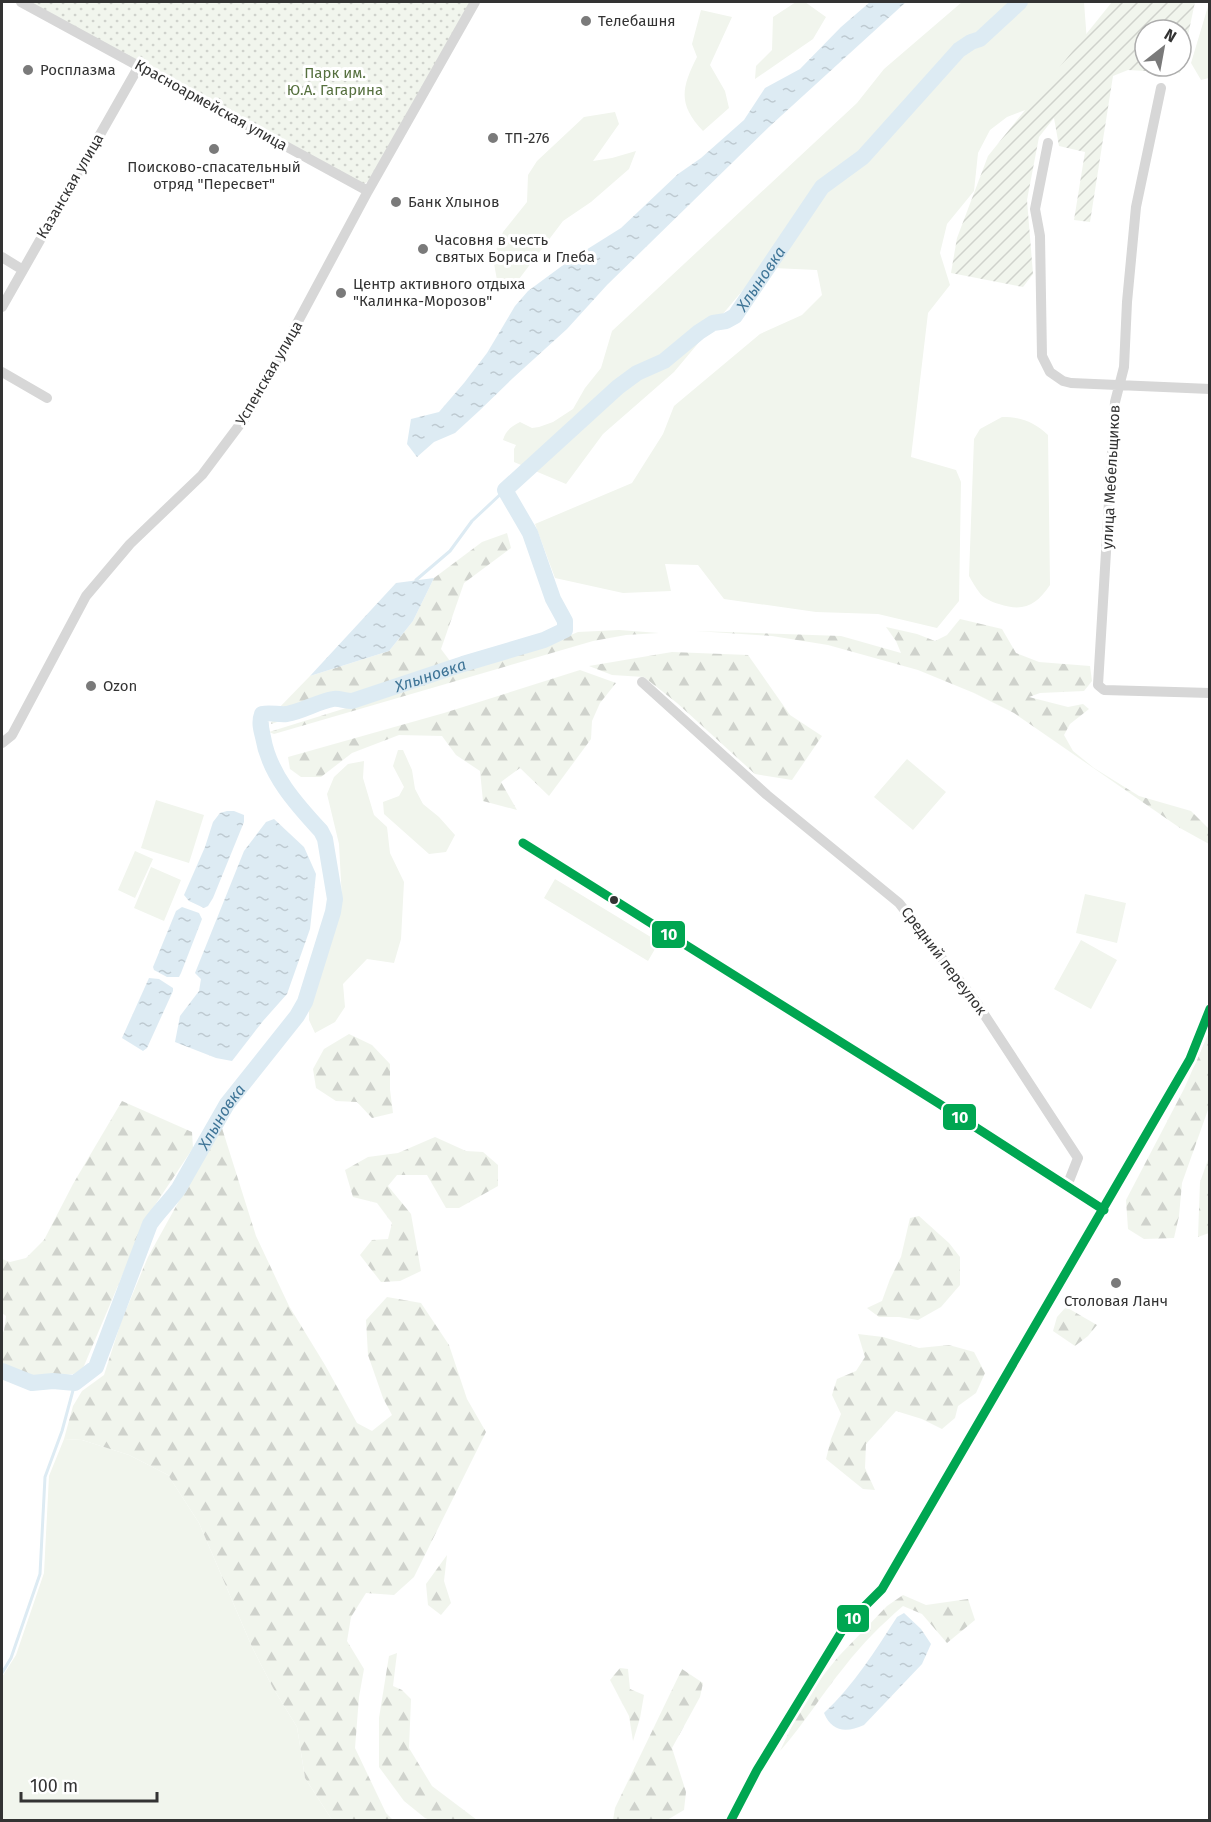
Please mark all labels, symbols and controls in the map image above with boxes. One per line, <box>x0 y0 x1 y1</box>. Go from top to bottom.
place label: Телебашня <box>598 12 676 30</box>
marker: Телебашня <box>579 14 593 28</box>
north arrow <box>1133 18 1193 78</box>
text: N <box>1161 25 1180 46</box>
street label: Красноармейская улица <box>132 56 290 154</box>
place label: Росплазма <box>40 61 116 79</box>
marker: Росплазма <box>21 63 35 77</box>
park label: Парк им. Ю.А. Гагарина <box>287 64 383 99</box>
place label: ТП-276 <box>505 129 550 147</box>
street label: Казанская улица <box>33 130 107 242</box>
marker: ТП-276 <box>486 131 500 145</box>
marker: Поисково-спасательный отряд "Пересвет" <box>207 142 221 156</box>
place label: Поисково-спасательный отряд "Пересвет" <box>127 158 301 193</box>
place label: Банк Хлынов <box>408 193 499 211</box>
marker: Банк Хлынов <box>389 195 403 209</box>
place label: Часовня в честь святых Бориса и Глеба <box>435 231 595 266</box>
marker: Часовня в честь святых Бориса и Глеба <box>416 242 430 256</box>
water label: Хлыновка <box>731 242 789 315</box>
place label: Центр активного отдыха "Калинка-Морозов" <box>353 275 525 310</box>
marker: Центр активного отдыха "Калинка-Морозов" <box>334 286 348 300</box>
street label: Успенская улица <box>232 318 306 428</box>
street label: улица Мебельщиков <box>1098 404 1124 550</box>
water label: Хлыновка <box>391 654 468 696</box>
place label: Ozon <box>103 677 137 695</box>
marker: Ozon <box>84 679 98 693</box>
unlabelled marker <box>608 894 620 906</box>
street label: Средний переулок <box>897 903 991 1019</box>
line badge: 10 <box>651 920 686 949</box>
text: 10 <box>661 925 677 944</box>
water label: Хлыновка <box>193 1080 249 1154</box>
line badge: 10 <box>942 1103 977 1131</box>
text: 10 <box>952 1108 968 1127</box>
marker: Столовая Ланч <box>1109 1276 1123 1290</box>
place label: Столовая Ланч <box>1064 1292 1168 1310</box>
line badge: 10 <box>836 1604 870 1633</box>
text: 10 <box>845 1609 861 1628</box>
scale bar <box>21 1765 158 1803</box>
text: 100 m <box>30 1775 78 1797</box>

